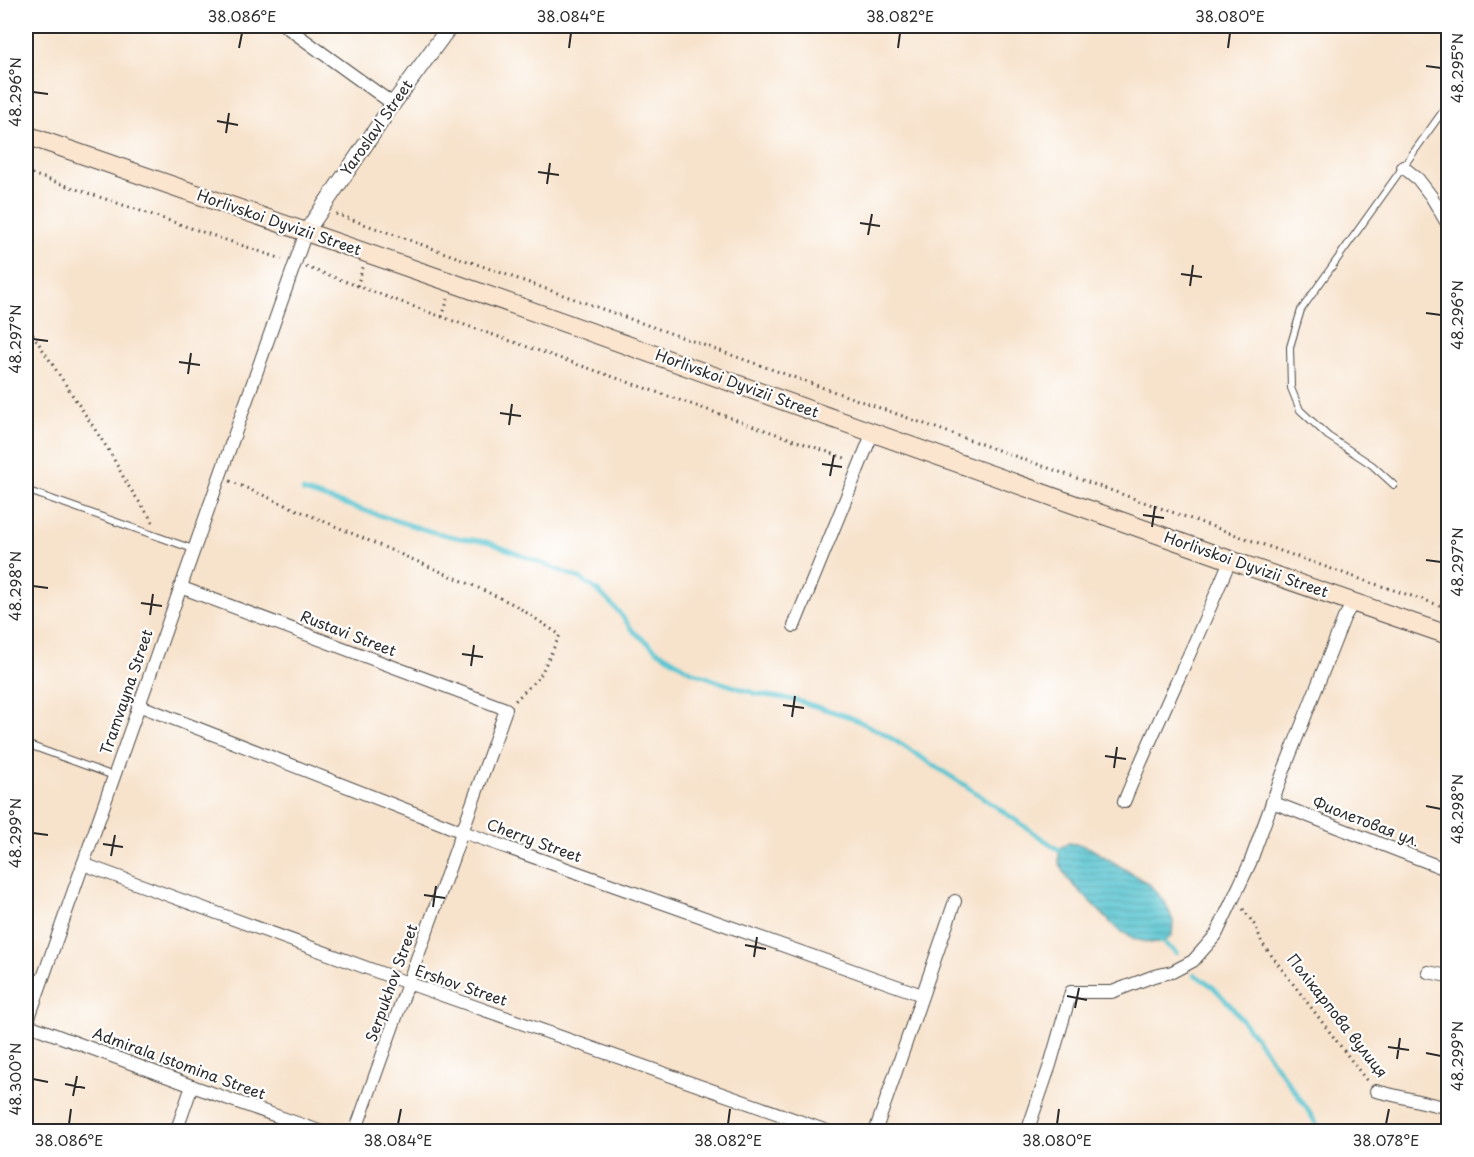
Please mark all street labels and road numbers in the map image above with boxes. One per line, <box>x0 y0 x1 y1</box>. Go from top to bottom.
street label: Yaroslavl Street <box>334 74 418 180</box>
street label: Horlivskoi Dyvizii Street <box>194 183 365 260</box>
street label: Horlivskoi Dyvizii Street <box>653 342 822 423</box>
street label: Horlivskoi Dyvizii Street <box>1161 525 1332 602</box>
street label: Rustavi Street <box>297 604 400 661</box>
street label: Tramvayna Street <box>93 626 158 757</box>
street label: Фиолетовая ул. <box>1310 790 1423 852</box>
street label: Cherry Street <box>484 812 585 867</box>
street label: Serpukhov Street <box>359 920 423 1045</box>
street label: Полікарпова вулиця <box>1282 948 1394 1082</box>
street label: Ershov Street <box>412 958 511 1011</box>
street label: Admirala Istomina Street <box>90 1021 269 1105</box>

